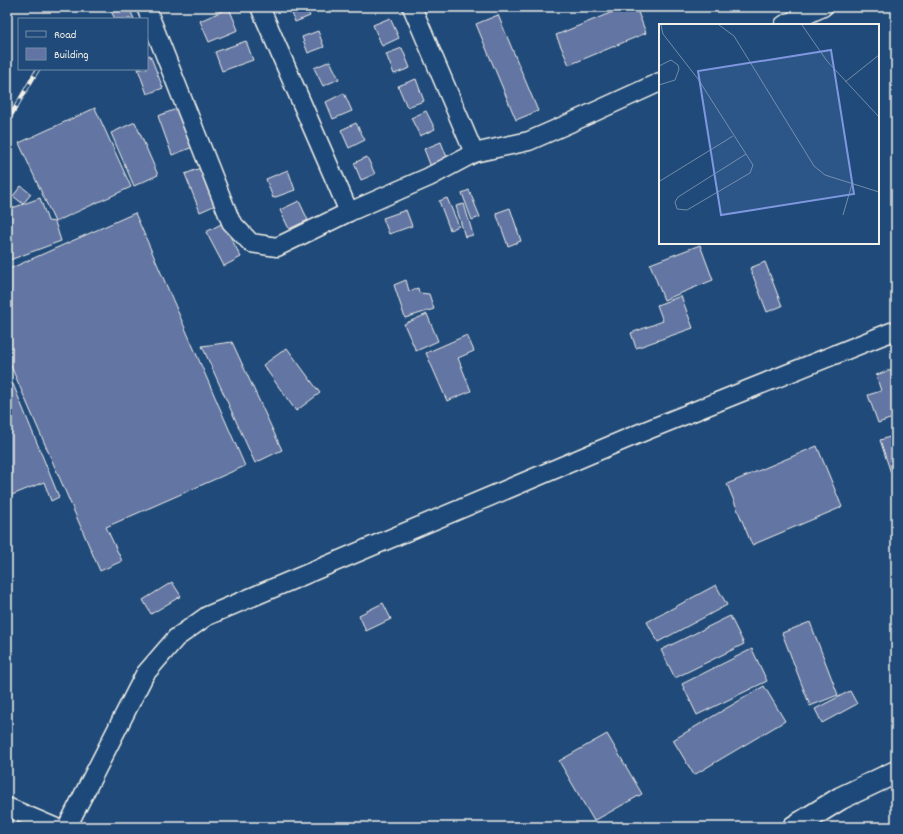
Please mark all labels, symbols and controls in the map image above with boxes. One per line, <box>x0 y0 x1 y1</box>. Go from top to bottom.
legend <box>18 18 148 70</box>
inset map <box>659 24 879 244</box>
text: Road <box>54 27 76 44</box>
text: Building <box>54 47 89 64</box>

